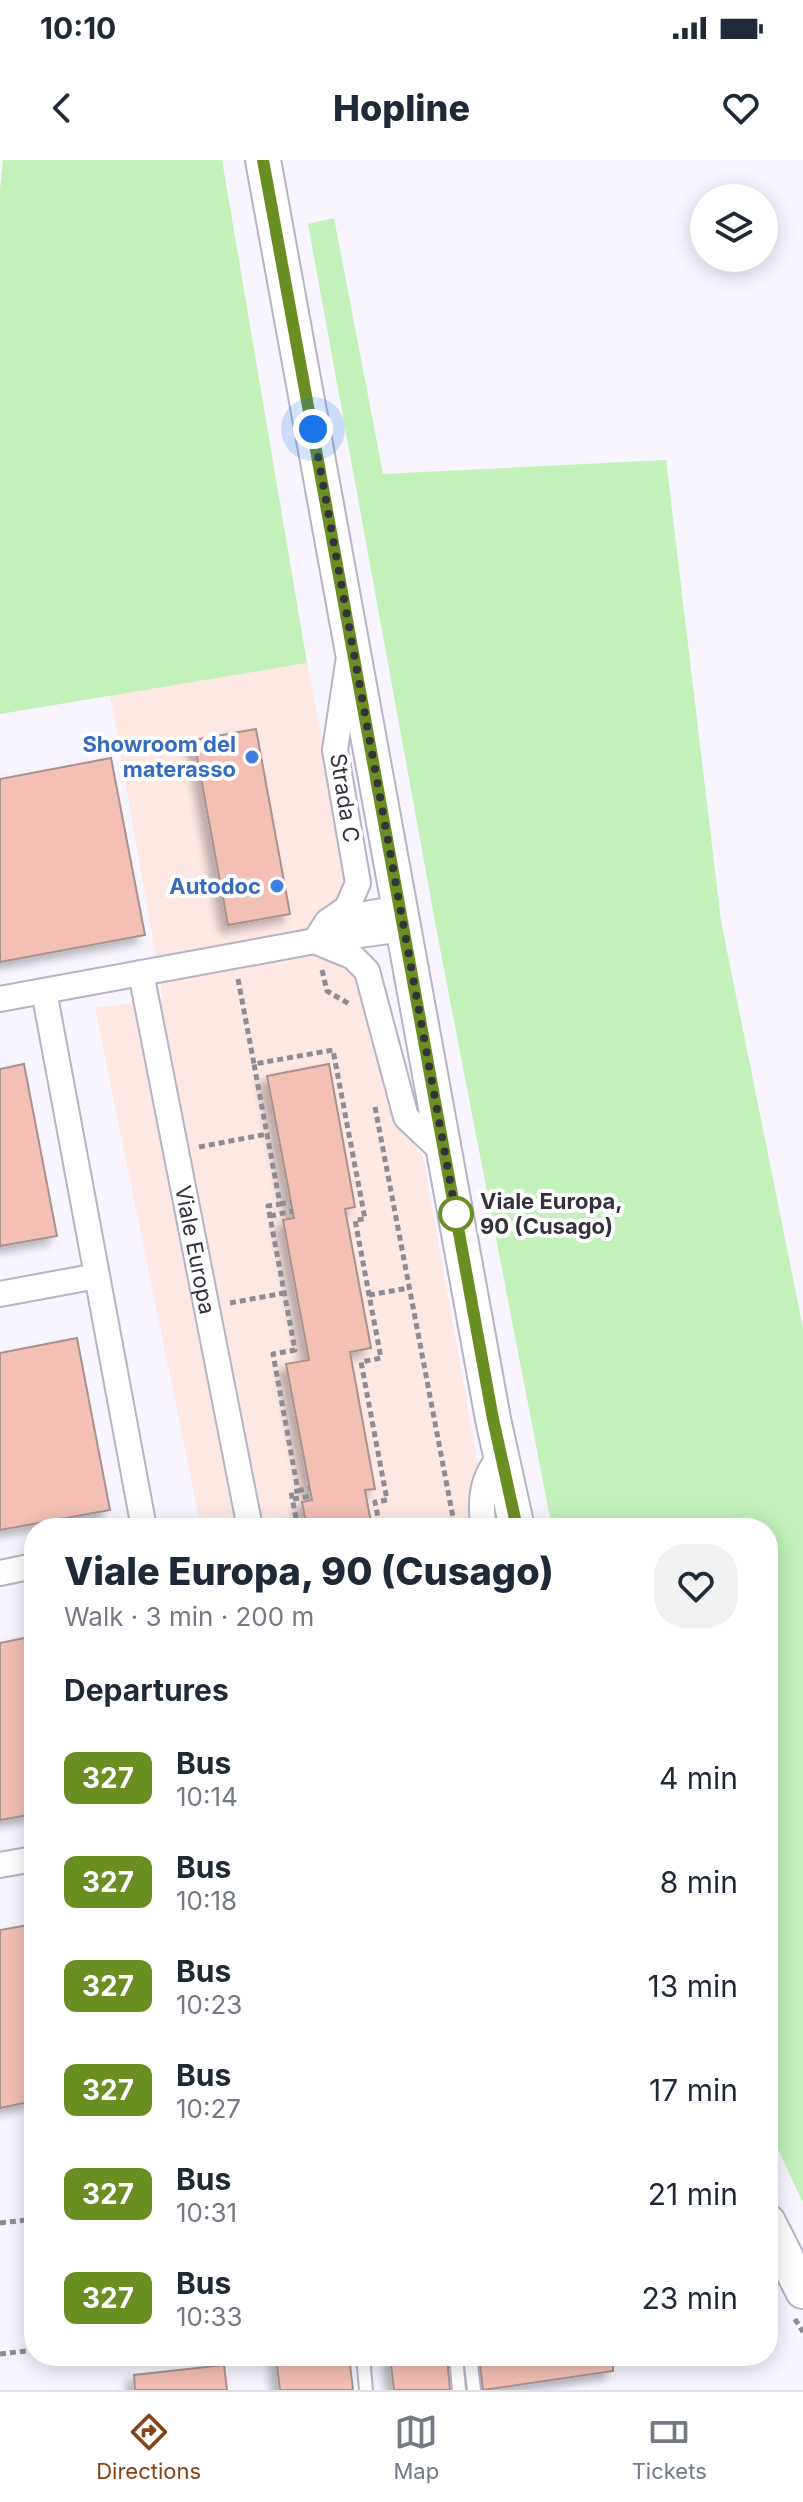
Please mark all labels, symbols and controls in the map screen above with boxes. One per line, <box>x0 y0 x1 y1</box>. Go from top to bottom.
text: 10:10 <box>40 10 116 46</box>
icon: back <box>40 86 84 130</box>
text: Hopline <box>333 86 470 130</box>
icon: heart <box>719 86 763 130</box>
map controls <box>690 184 778 272</box>
button: layers <box>690 184 778 272</box>
your location <box>293 409 333 449</box>
place label: Showroom del materasso <box>82 731 236 782</box>
marker: Showroom del materasso <box>243 748 261 766</box>
street label: Strada C <box>325 752 365 844</box>
place label: Autodoc <box>169 873 261 899</box>
marker: Autodoc <box>268 877 286 895</box>
street label: Viale Europa <box>170 1183 221 1316</box>
place label: Viale Europa, 90 (Cusago) <box>480 1188 623 1239</box>
marker: Viale Europa, 90 (Cusago) <box>439 1197 473 1231</box>
button: heart <box>654 1544 738 1628</box>
text: Viale Europa, 90 (Cusago) <box>64 1548 554 1594</box>
text: Walk · 3 min · 200 m <box>64 1601 314 1632</box>
text: Departures <box>64 1672 229 1708</box>
text: Bus <box>176 1745 231 1781</box>
text: 4 min <box>659 1760 738 1796</box>
text: 327 <box>82 1761 134 1795</box>
text: 10:14 <box>176 1781 238 1812</box>
text: Bus <box>176 1849 231 1885</box>
text: 8 min <box>660 1864 738 1900</box>
text: 327 <box>82 1865 134 1899</box>
text: 10:18 <box>176 1885 237 1916</box>
text: Bus <box>176 1953 231 1989</box>
text: 13 min <box>648 1968 738 2004</box>
text: 327 <box>82 1969 134 2003</box>
text: 10:23 <box>176 1989 242 2020</box>
text: Bus <box>176 2057 231 2093</box>
text: 17 min <box>649 2072 738 2108</box>
text: 327 <box>82 2073 134 2107</box>
text: 10:27 <box>176 2093 241 2124</box>
text: Bus <box>176 2161 231 2197</box>
text: 21 min <box>648 2176 738 2212</box>
text: 327 <box>82 2177 134 2211</box>
text: 10:31 <box>176 2197 237 2228</box>
text: Bus <box>176 2265 231 2301</box>
text: 23 min <box>641 2280 738 2316</box>
text: 327 <box>82 2281 134 2315</box>
text: 10:33 <box>176 2301 243 2332</box>
tab: Directions <box>96 2410 201 2484</box>
tab: Map <box>394 2410 439 2484</box>
tab: Tickets <box>632 2410 707 2484</box>

